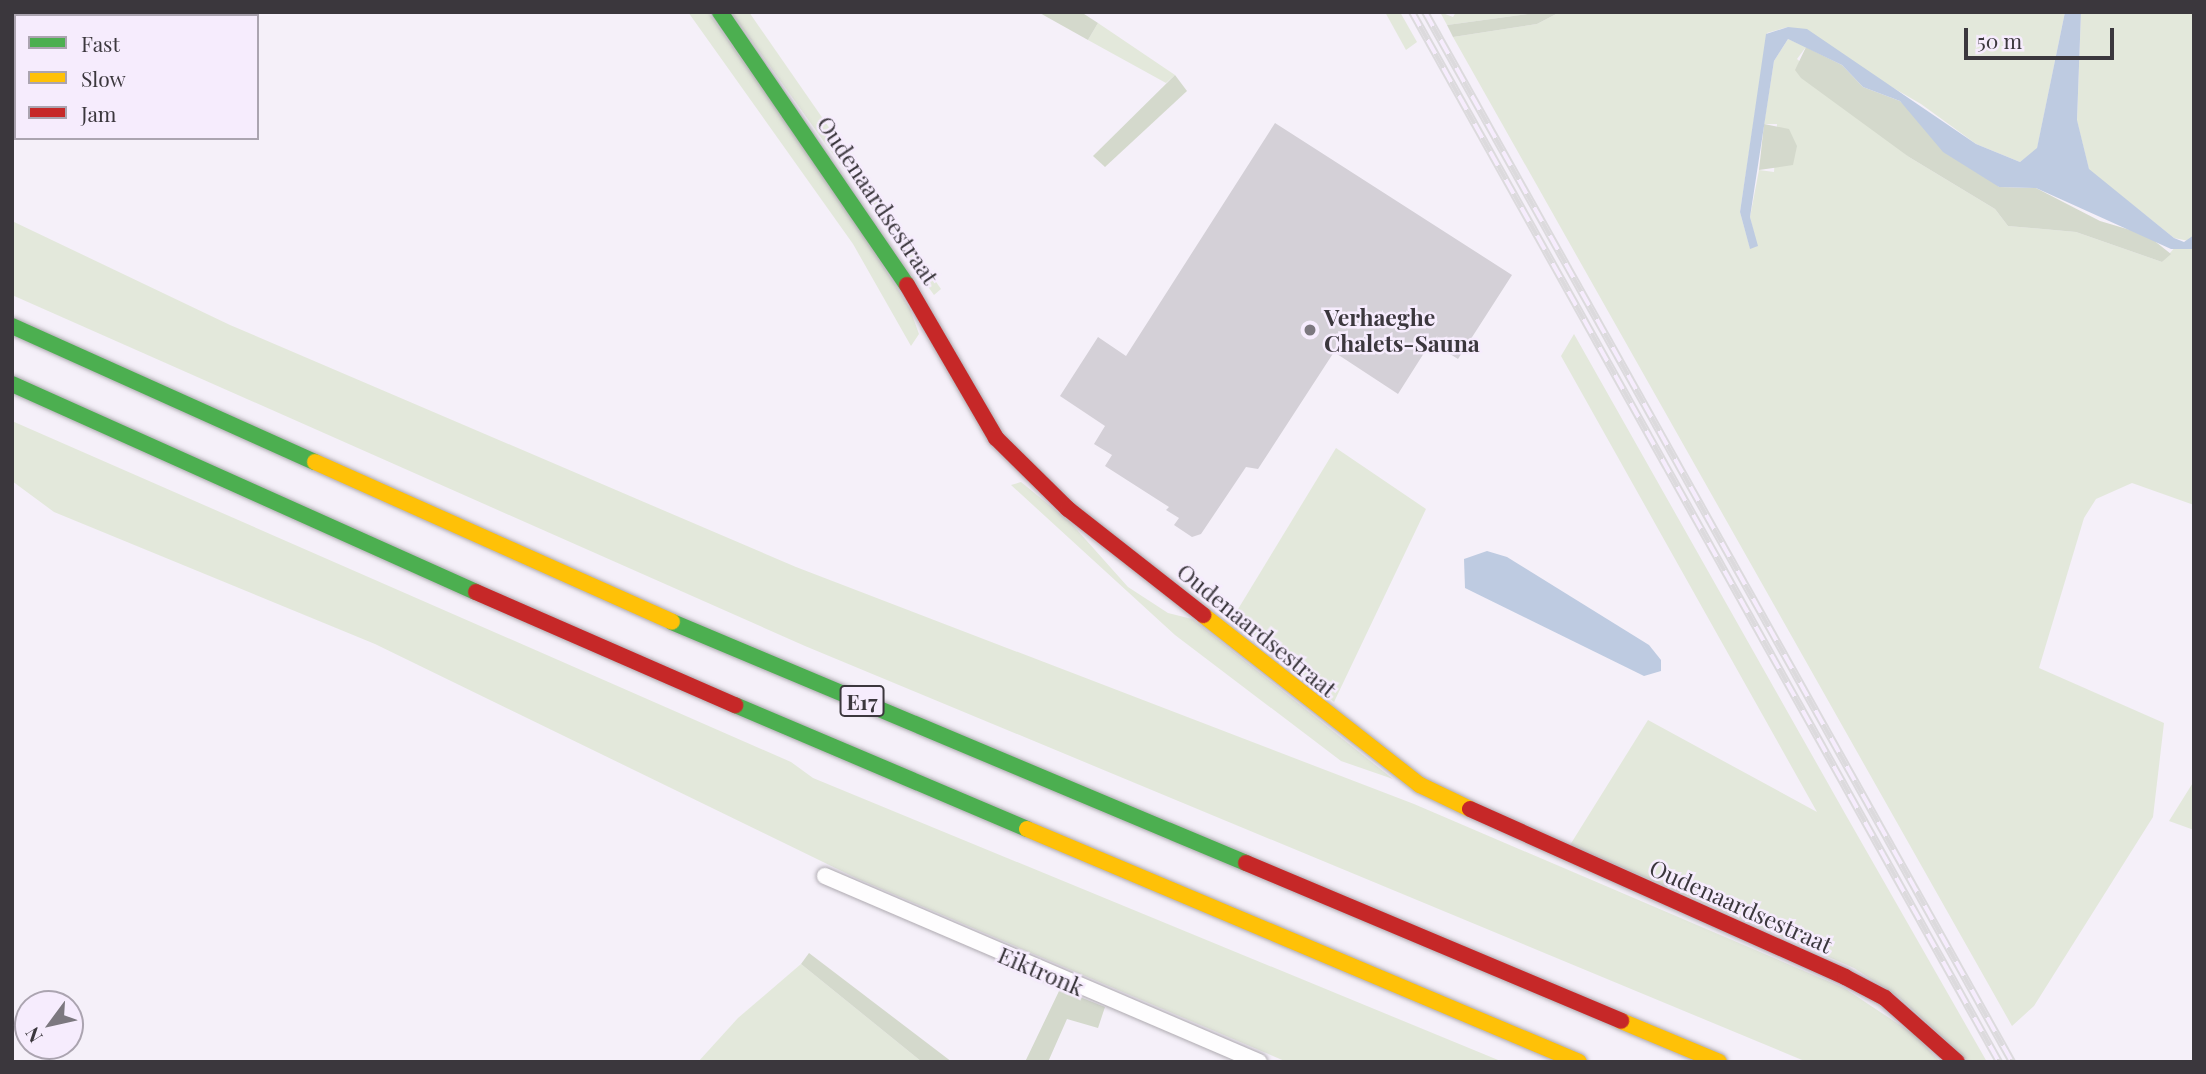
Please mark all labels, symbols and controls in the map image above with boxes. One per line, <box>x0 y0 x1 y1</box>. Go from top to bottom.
legend <box>14 14 259 140</box>
scale bar <box>1968 14 2118 58</box>
text: 50 m <box>1977 26 2022 54</box>
text: Fast <box>81 29 120 57</box>
text: Slow <box>81 64 126 92</box>
text: Jam <box>81 99 117 127</box>
street label: Oudenaardsestraat <box>812 111 944 289</box>
place label: Verhaeghe Chalets-Sauna <box>1324 303 1480 357</box>
marker: Verhaeghe Chalets-Sauna <box>1302 322 1318 338</box>
street label: Oudenaardsestraat <box>1172 557 1342 703</box>
road number: E17 <box>839 684 885 718</box>
street label: Oudenaardsestraat <box>1645 853 1837 959</box>
street label: Eiktronk <box>994 941 1088 1001</box>
north arrow <box>14 990 84 1060</box>
text: N <box>18 1023 48 1048</box>

